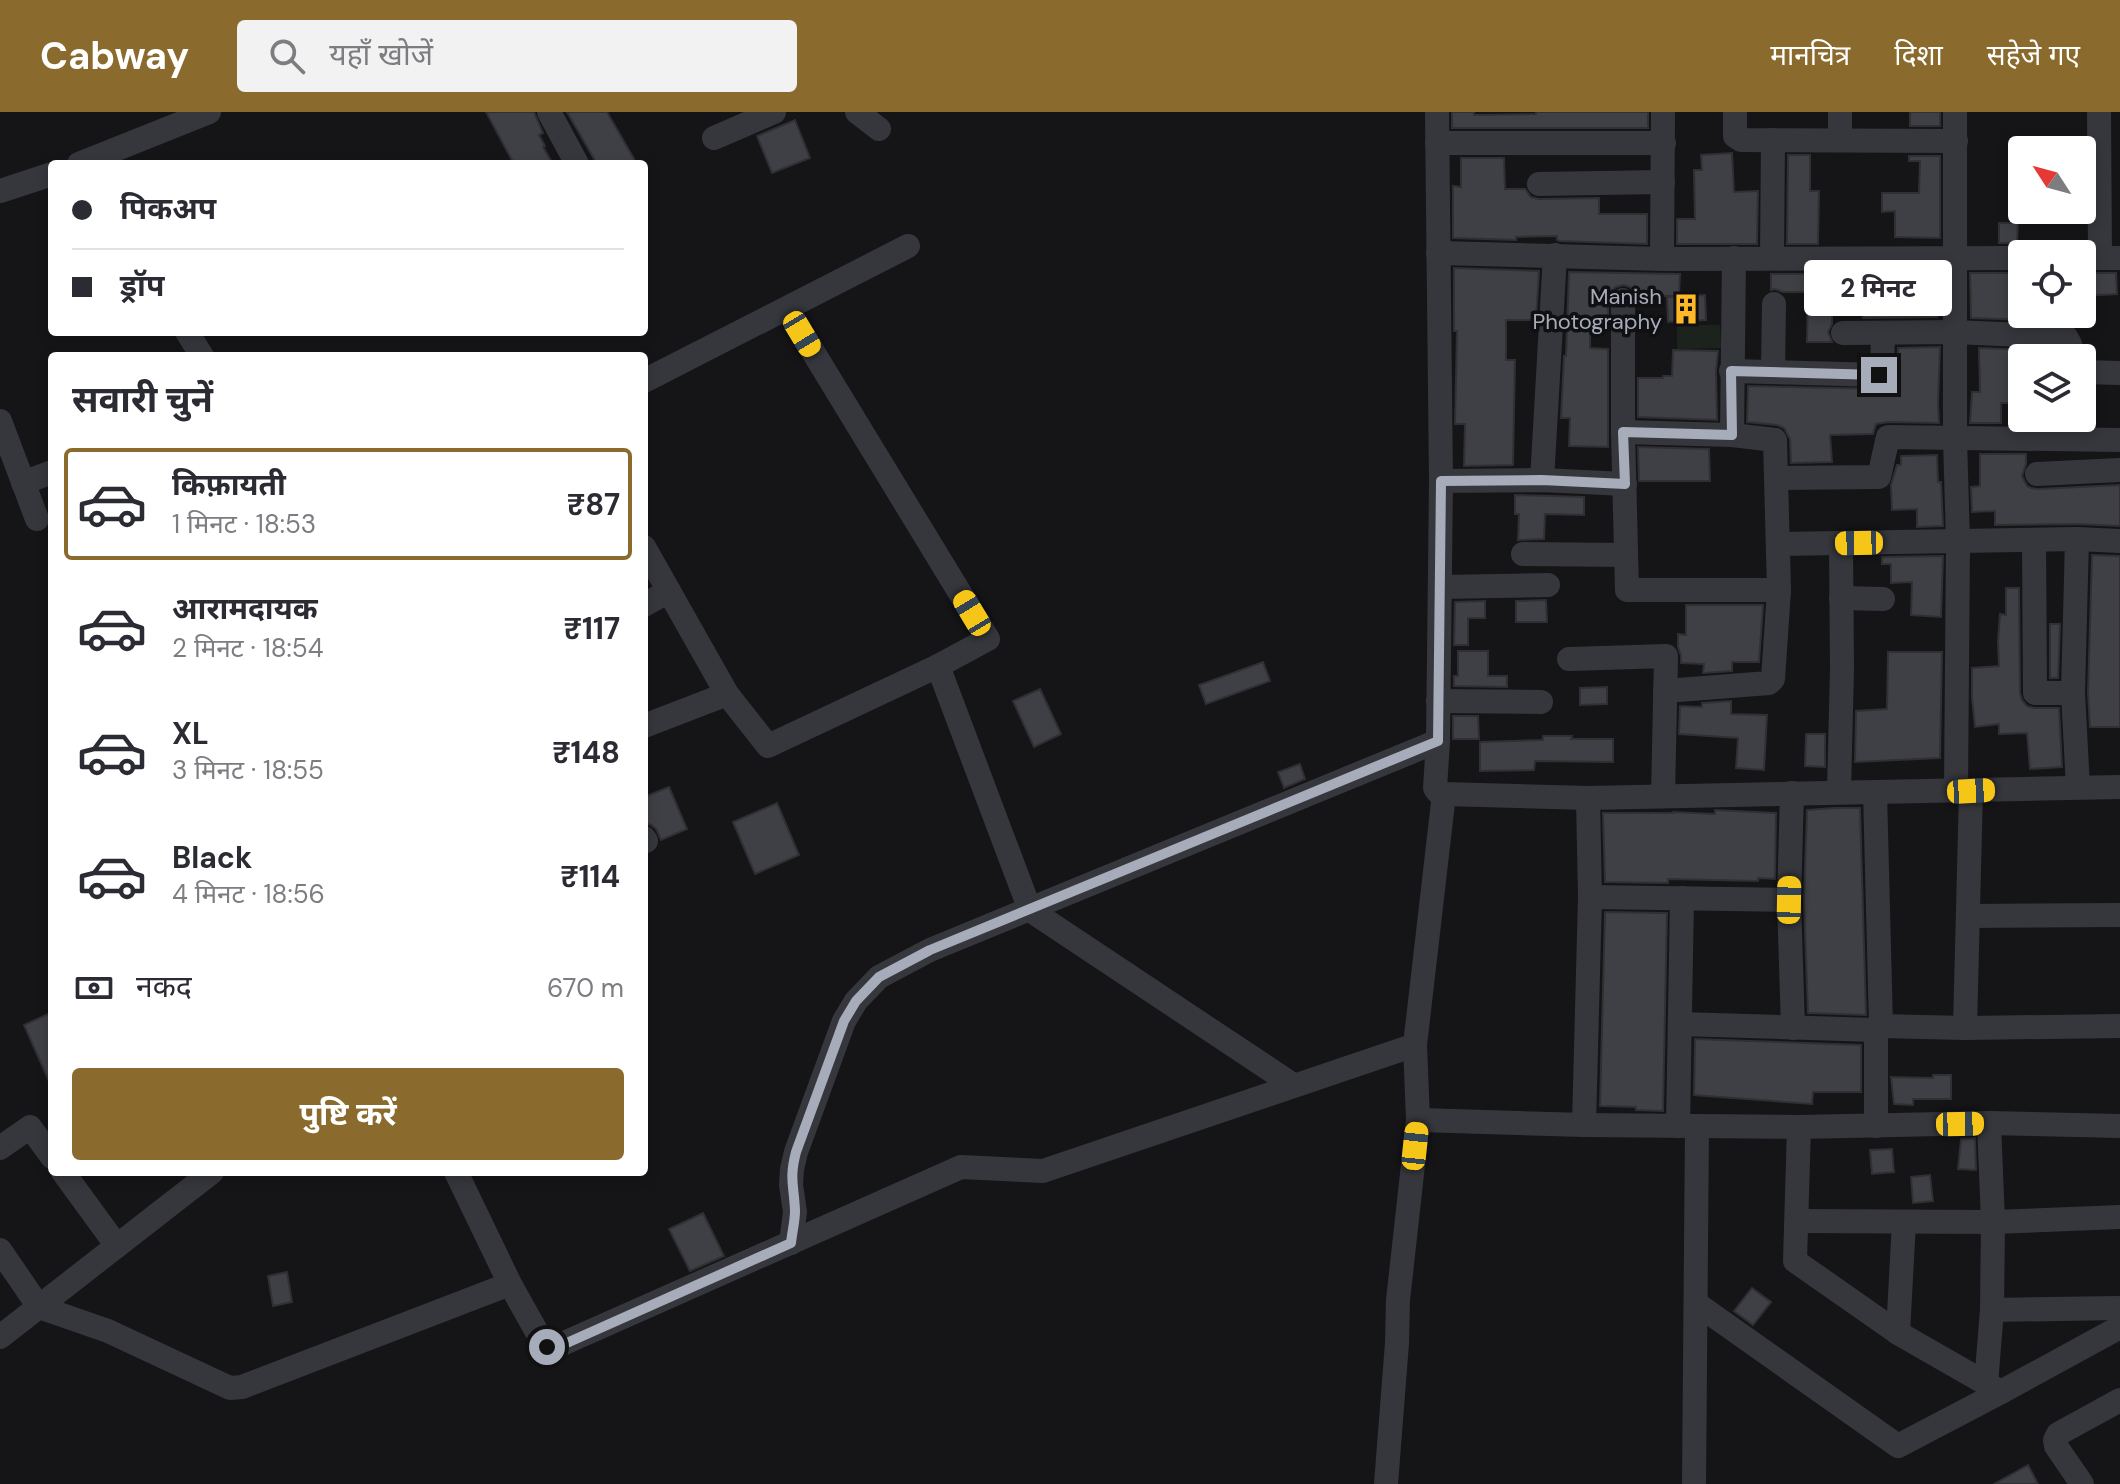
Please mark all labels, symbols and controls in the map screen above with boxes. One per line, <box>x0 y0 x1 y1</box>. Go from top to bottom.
search box <box>237 20 797 92</box>
text: Cabway <box>40 31 189 81</box>
icon: search <box>265 34 309 78</box>
text: यहाँ खोजें <box>329 35 433 74</box>
text: मानचित्र <box>1770 37 1850 74</box>
text: दिशा <box>1894 37 1943 74</box>
text: सहेजे गए <box>1987 37 2080 74</box>
north arrow <box>2008 136 2096 224</box>
map controls <box>2008 136 2096 432</box>
text: पिकअप <box>120 189 216 228</box>
button: locate <box>2008 240 2096 328</box>
callout: 2 मिनट <box>1805 259 1953 315</box>
text: ड्रॉप <box>120 266 164 305</box>
text: 2 मिनट <box>1840 271 1916 305</box>
place label: Manish Photography <box>1532 282 1662 336</box>
building icon: Manish Photography <box>1669 292 1703 326</box>
car <box>779 307 825 361</box>
button: layers <box>2008 344 2096 432</box>
route end <box>1861 357 1897 393</box>
text: सवारी चुनें <box>72 376 213 423</box>
text: किफ़ायती <box>172 465 286 504</box>
icon: car <box>76 468 148 540</box>
text: ₹87 <box>567 485 620 524</box>
text: 1 मिनट · 18:53 <box>172 507 316 541</box>
car <box>1835 531 1883 555</box>
car <box>949 586 995 640</box>
text: आरामदायक <box>172 589 318 628</box>
icon: car <box>76 592 148 664</box>
text: ₹117 <box>564 609 620 648</box>
text: 2 मिनट · 18:54 <box>172 631 324 665</box>
text: XL <box>172 714 209 753</box>
icon: car <box>76 716 148 788</box>
text: ₹148 <box>552 733 620 772</box>
text: 3 मिनट · 18:55 <box>172 753 324 787</box>
car <box>1946 778 1996 804</box>
text: Black <box>172 838 252 877</box>
icon: car <box>76 840 148 912</box>
text: ₹114 <box>560 857 620 896</box>
car <box>1777 876 1801 924</box>
text: 4 मिनट · 18:56 <box>172 877 325 911</box>
icon: cash <box>72 966 116 1010</box>
text: नकद <box>136 967 192 1006</box>
text: 670 m <box>547 971 624 1005</box>
button: पुष्टि करें <box>72 1068 624 1160</box>
car <box>1936 1112 1984 1136</box>
car <box>1401 1121 1429 1171</box>
route start <box>529 1329 565 1365</box>

